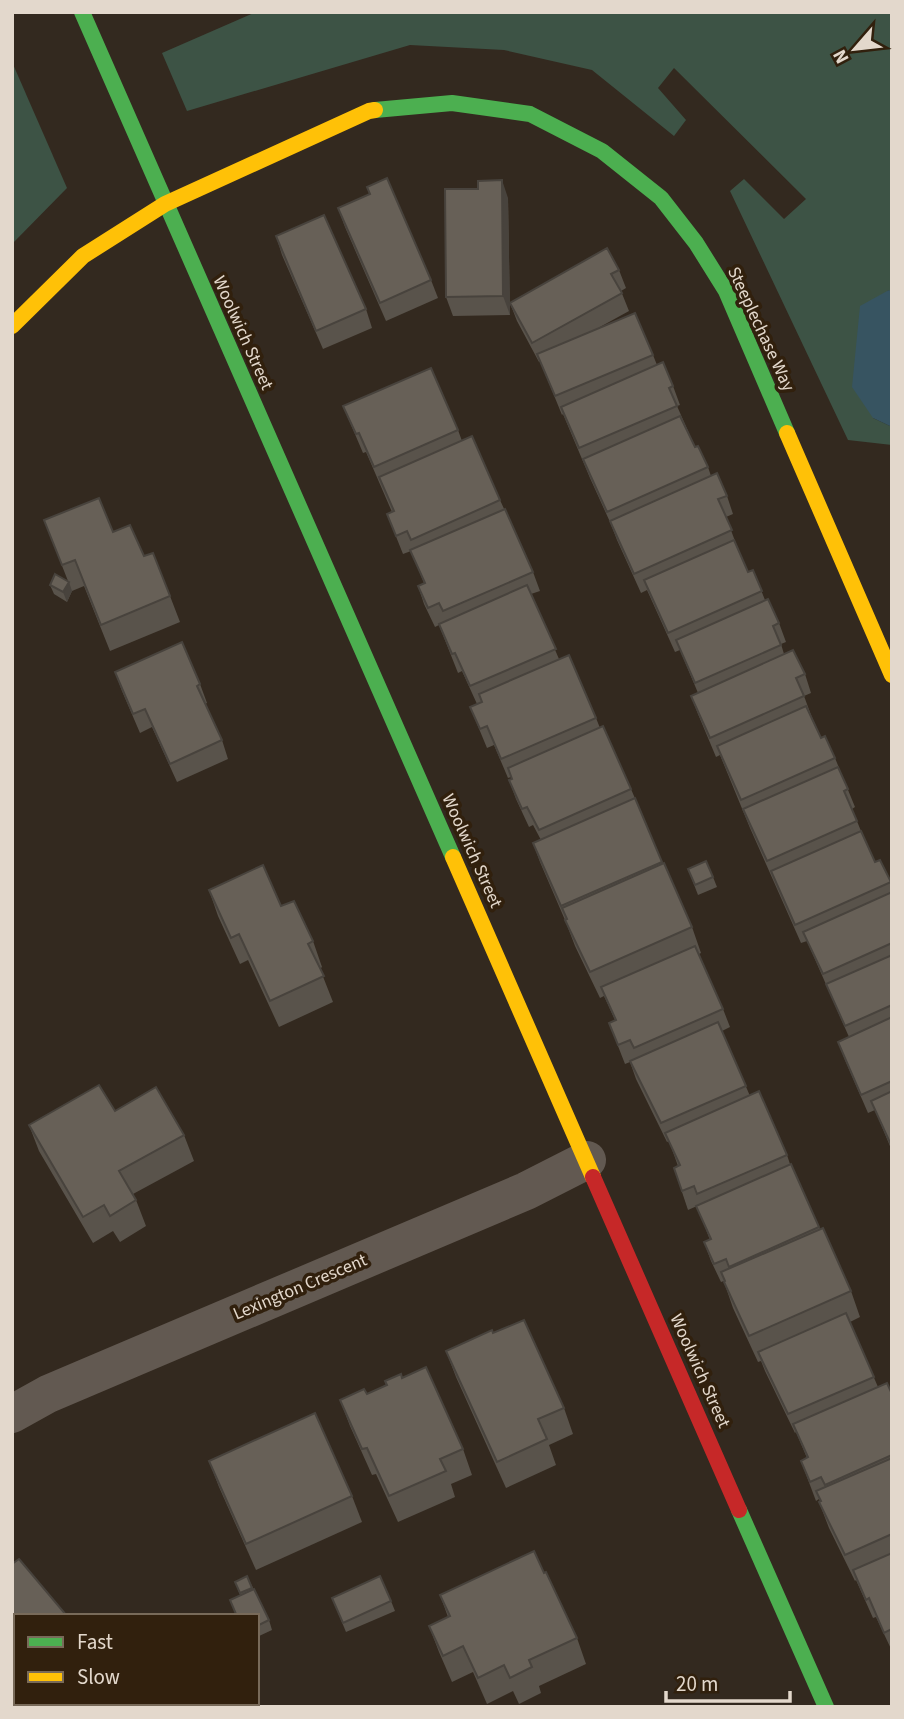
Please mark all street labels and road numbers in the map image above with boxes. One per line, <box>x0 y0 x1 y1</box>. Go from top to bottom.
street label: Steeplechase Way <box>721 263 801 396</box>
street label: Woolwich Street <box>207 272 279 394</box>
street label: Woolwich Street <box>436 790 508 912</box>
street label: Lexington Crescent <box>229 1248 371 1326</box>
street label: Woolwich Street <box>664 1310 736 1432</box>

